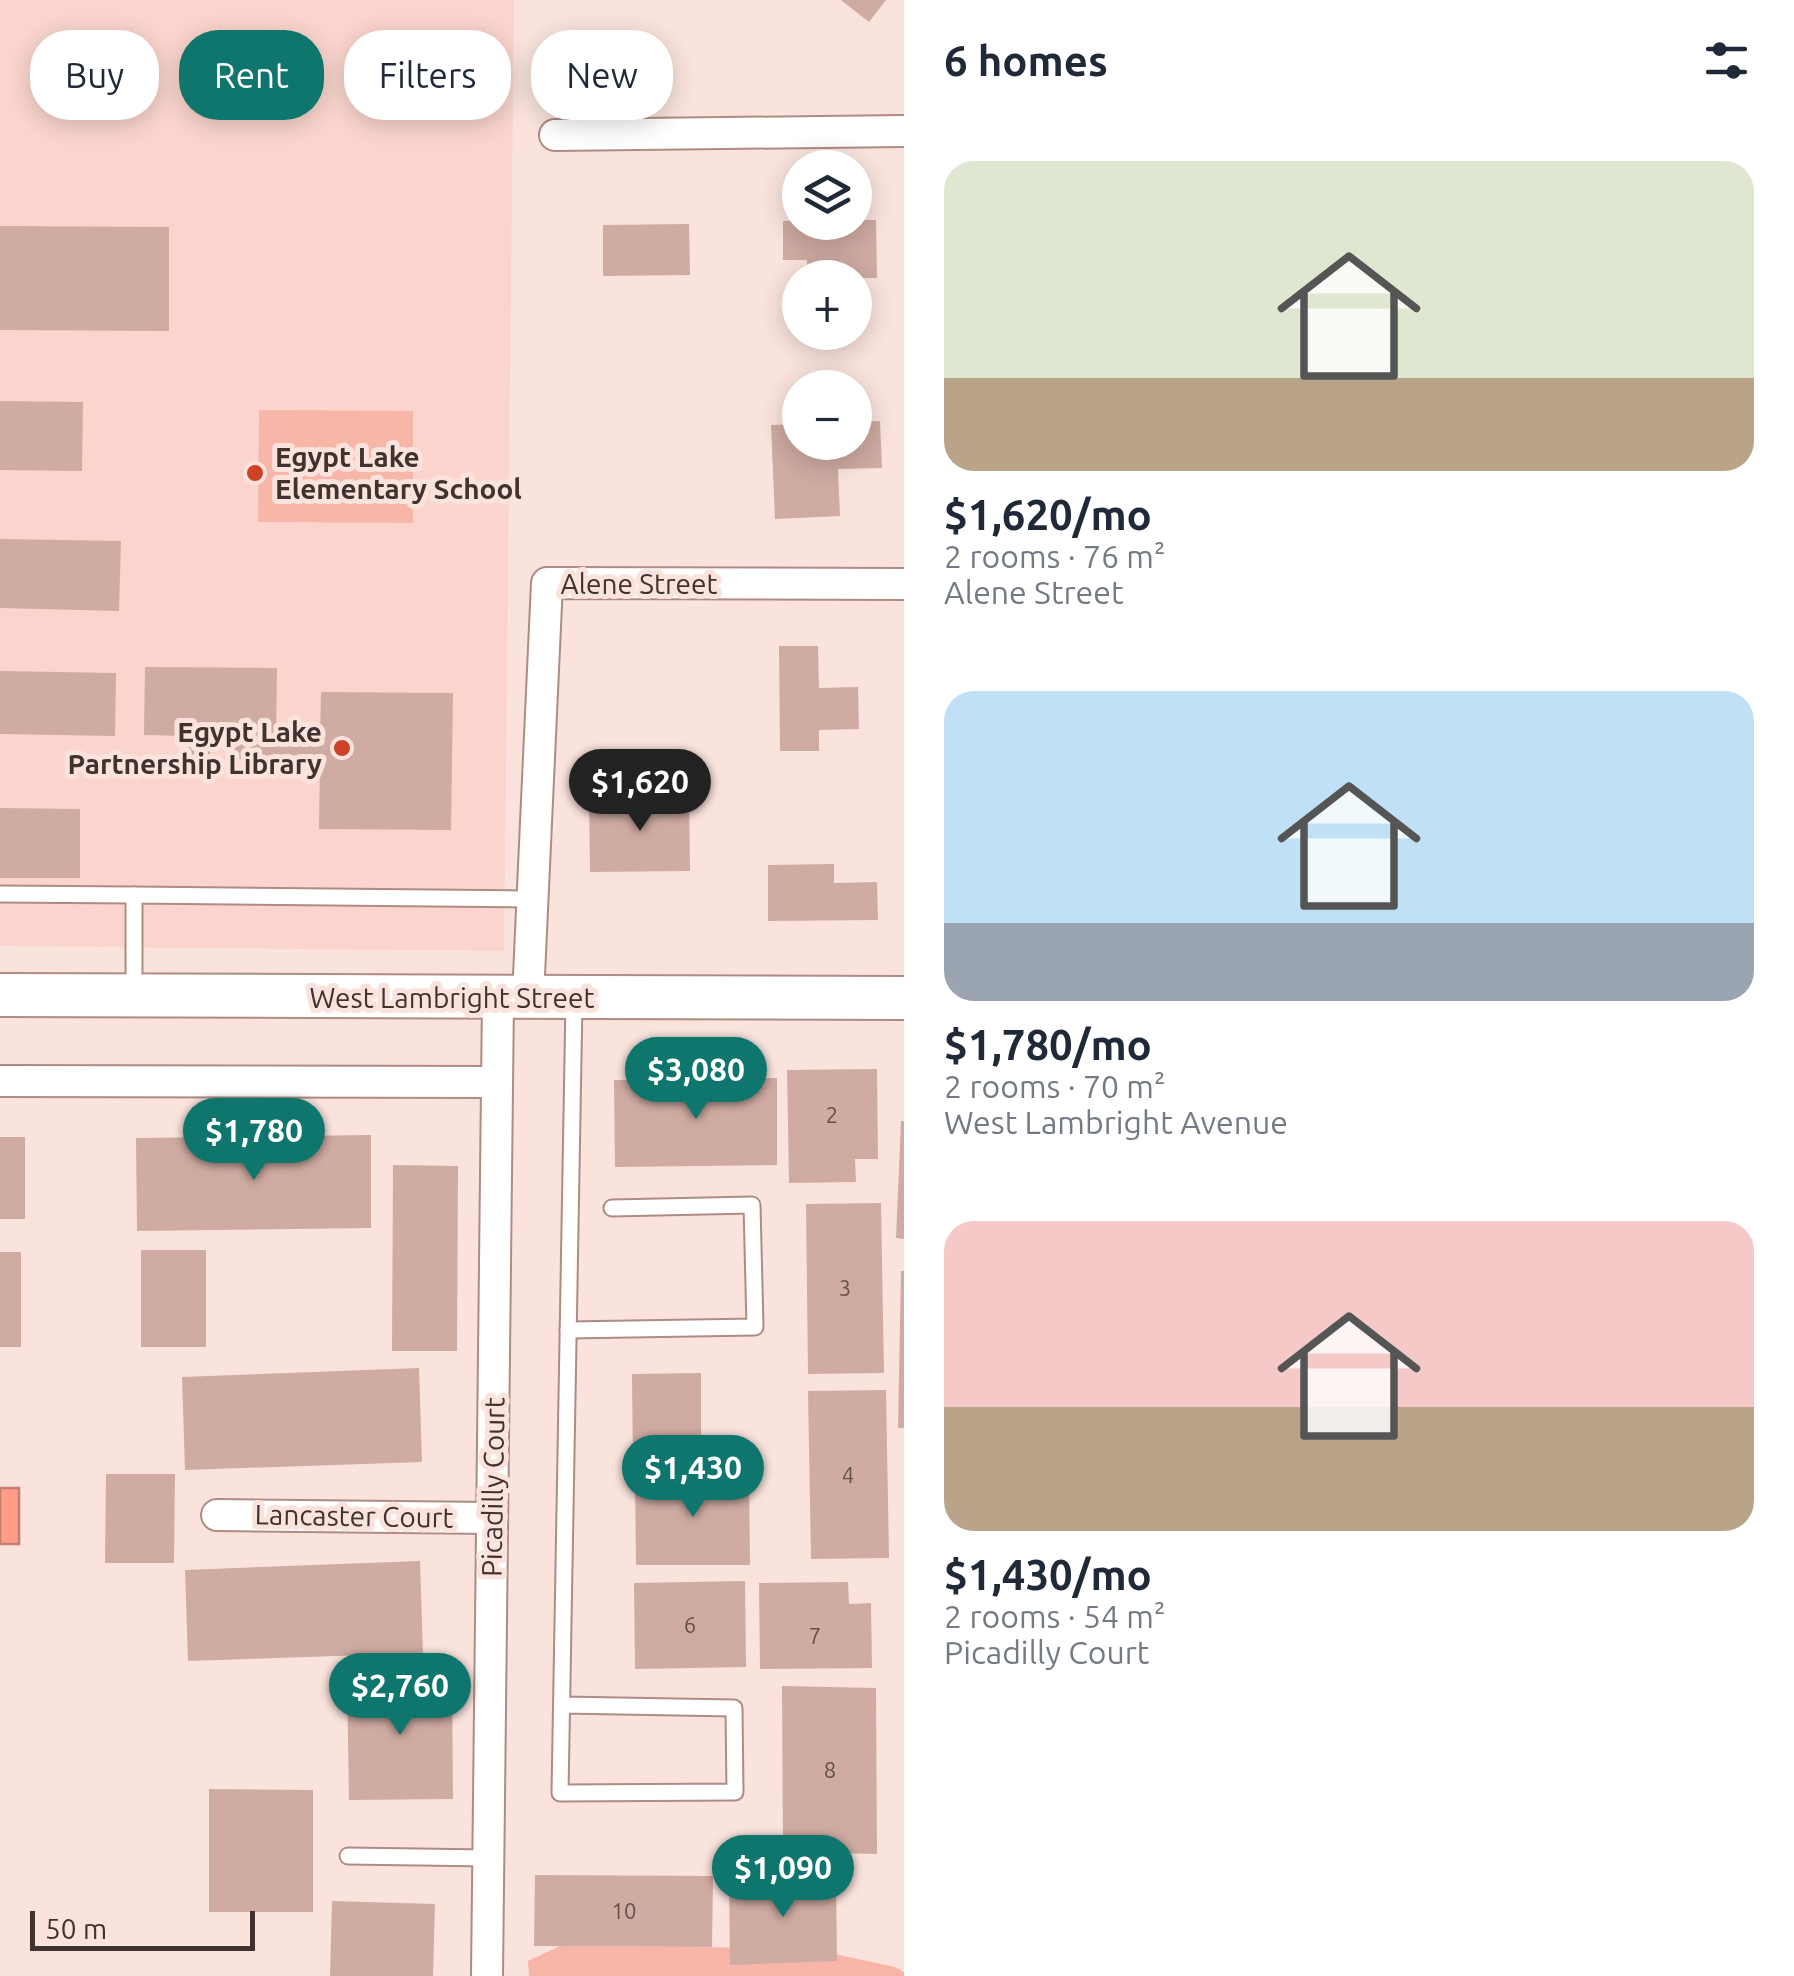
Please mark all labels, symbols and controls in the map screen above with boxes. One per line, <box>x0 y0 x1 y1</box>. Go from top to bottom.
chip: Buy <box>30 30 159 120</box>
chip: Rent <box>179 30 324 120</box>
chip: Filters <box>344 30 511 120</box>
chip: New <box>531 30 673 120</box>
icon: filters <box>1699 33 1754 88</box>
text: 6 homes <box>944 37 1108 84</box>
map controls <box>782 150 872 460</box>
button: layers <box>782 150 872 240</box>
icon: home <box>1259 226 1439 406</box>
button: + <box>782 260 872 350</box>
button: − <box>782 370 872 460</box>
place label: Egypt Lake Elementary School <box>275 441 522 504</box>
marker: Egypt Lake Elementary School <box>244 462 266 484</box>
text: $1,620/mo <box>944 491 1152 538</box>
text: 2 rooms · 76 m² <box>944 538 1165 574</box>
street label: Alene Street <box>560 568 718 599</box>
text: Alene Street <box>944 574 1123 610</box>
place label: Egypt Lake Partnership Library <box>68 716 322 779</box>
marker: Egypt Lake Partnership Library <box>331 737 353 759</box>
pin: $1,620 <box>559 749 721 834</box>
icon: home <box>1259 756 1439 936</box>
text: $1,620 <box>591 763 689 799</box>
street label: West Lambright Street <box>310 982 594 1013</box>
text: $1,780/mo <box>944 1021 1152 1068</box>
pin: $3,080 <box>615 1037 777 1122</box>
text: $3,080 <box>647 1051 745 1087</box>
text: 2 rooms · 70 m² <box>944 1068 1165 1104</box>
pin: $1,780 <box>173 1098 335 1183</box>
house number: 2 <box>826 1102 838 1127</box>
text: West Lambright Avenue <box>944 1104 1288 1140</box>
text: $1,780 <box>205 1112 303 1148</box>
house number: 3 <box>839 1275 851 1300</box>
icon: home <box>1259 1286 1439 1466</box>
street label: Picadilly Court <box>475 1397 510 1577</box>
pin: $1,430 <box>612 1435 774 1520</box>
text: $1,430 <box>644 1449 742 1485</box>
house number: 4 <box>842 1462 854 1487</box>
street label: Lancaster Court <box>254 1498 454 1533</box>
text: $1,430/mo <box>944 1551 1152 1598</box>
text: 2 rooms · 54 m² <box>944 1598 1165 1634</box>
house number: 6 <box>684 1612 696 1637</box>
house number: 7 <box>809 1623 821 1648</box>
text: Picadilly Court <box>944 1634 1149 1670</box>
pin: $2,760 <box>319 1653 481 1738</box>
text: $2,760 <box>351 1667 449 1703</box>
house number: 8 <box>824 1757 836 1782</box>
pin: $1,090 <box>702 1835 864 1920</box>
text: $1,090 <box>734 1849 832 1885</box>
house number: 10 <box>612 1898 636 1923</box>
scale bar <box>30 1906 255 1950</box>
text: 50 m <box>45 1913 107 1944</box>

